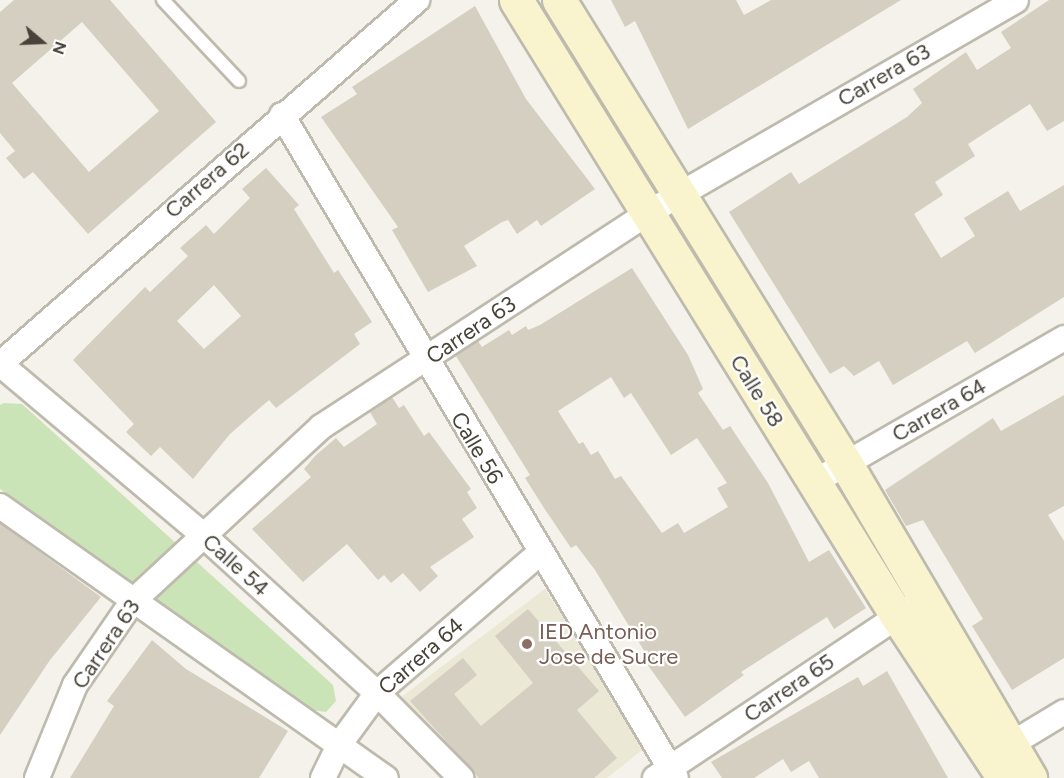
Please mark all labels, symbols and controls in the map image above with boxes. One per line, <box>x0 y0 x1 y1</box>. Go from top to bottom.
north arrow <box>12 12 72 72</box>
street label: Carrera 63 <box>833 38 935 112</box>
text: N <box>48 39 70 57</box>
street label: Carrera 62 <box>160 136 254 224</box>
street label: Carrera 63 <box>421 290 521 370</box>
street label: Calle 58 <box>725 350 789 432</box>
street label: Carrera 64 <box>887 373 991 447</box>
street label: Calle 56 <box>445 407 509 489</box>
street label: Calle 54 <box>197 528 275 602</box>
street label: Carrera 63 <box>66 594 146 694</box>
street label: Carrera 64 <box>373 612 469 700</box>
place label: IED Antonio Jose de Sucre <box>539 618 678 670</box>
marker: IED Antonio Jose de Sucre <box>520 637 534 651</box>
street label: Carrera 65 <box>739 648 839 728</box>

